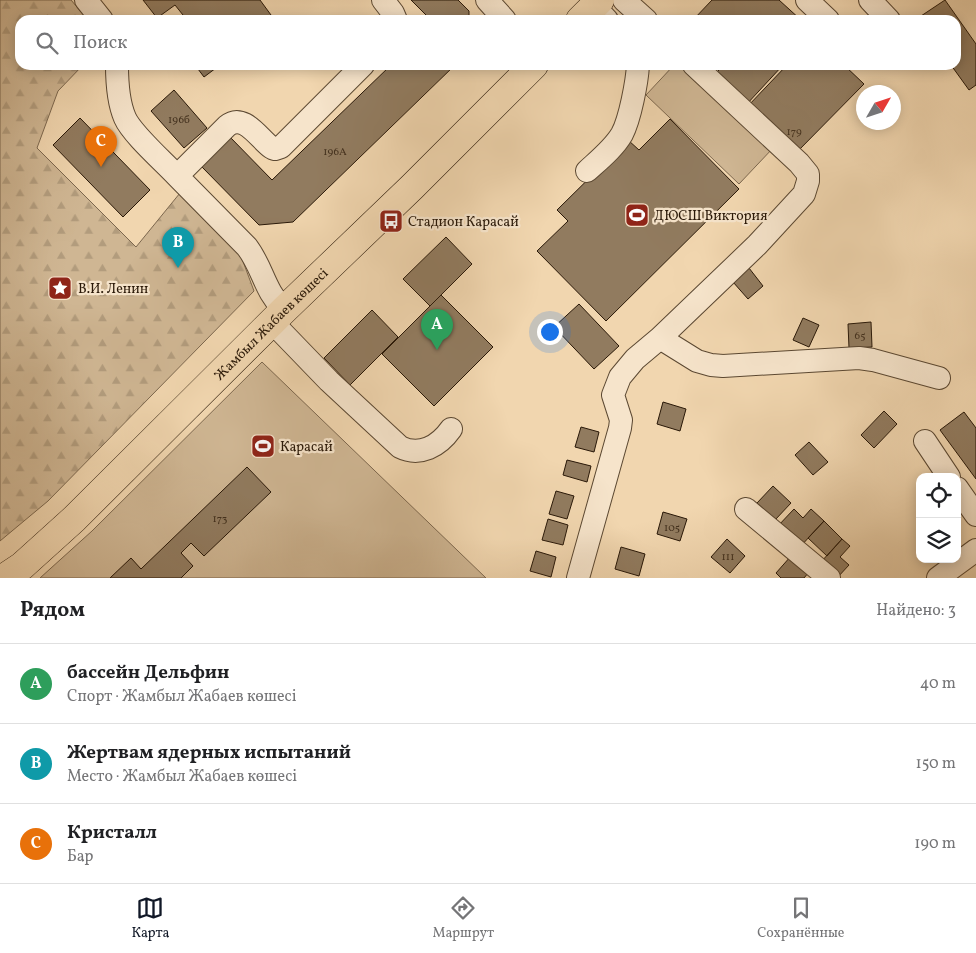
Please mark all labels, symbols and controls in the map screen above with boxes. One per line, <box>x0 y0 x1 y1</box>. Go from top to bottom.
search box <box>15 15 961 70</box>
icon: search <box>33 29 61 57</box>
text: Поиск <box>73 30 127 56</box>
north arrow <box>856 85 901 130</box>
house number: 196б <box>168 113 190 128</box>
house number: 179 <box>786 125 802 140</box>
pin: C <box>85 126 117 167</box>
house number: 196А <box>323 145 347 160</box>
sports icon: ДЮСШ Виктория <box>624 202 650 228</box>
place label: ДЮСШ Виктория <box>654 207 767 226</box>
bus stop icon: Стадион Карасай <box>378 208 404 234</box>
place label: Стадион Карасай <box>408 213 519 232</box>
pin: B <box>162 227 194 268</box>
street label: Жамбыл Жабаев көшесі <box>211 264 333 385</box>
place icon: В.И. Ленин <box>47 275 73 301</box>
place label: В.И. Ленин <box>78 280 149 299</box>
pin: A <box>421 309 453 350</box>
your location <box>537 319 563 345</box>
house number: 65 <box>855 329 865 344</box>
sports icon: Карасай <box>250 433 276 459</box>
place label: Карасай <box>280 438 333 457</box>
map controls <box>916 473 961 563</box>
button: locate <box>916 473 961 518</box>
house number: 173 <box>213 512 228 527</box>
button: layers <box>916 518 961 563</box>
house number: 105 <box>664 521 680 536</box>
house number: 111 <box>722 550 734 565</box>
text: Рядом <box>20 596 85 625</box>
text: Найдено: 3 <box>876 600 956 622</box>
text: бассейн Дельфин <box>67 660 229 686</box>
text: A <box>30 673 42 695</box>
text: 40 m <box>920 673 956 695</box>
text: Спорт · Жамбыл Жабаев көшесі <box>67 686 297 708</box>
text: Жертвам ядерных испытаний <box>67 740 351 766</box>
text: B <box>31 753 41 775</box>
text: 150 m <box>915 753 956 775</box>
text: Место · Жамбыл Жабаев көшесі <box>67 766 297 788</box>
text: Кристалл <box>67 820 157 846</box>
text: C <box>31 833 41 855</box>
text: 190 m <box>914 833 956 855</box>
text: Бар <box>67 846 94 868</box>
tab: Карта <box>131 894 169 943</box>
tab: Маршрут <box>432 894 494 943</box>
tab: Сохранённые <box>757 894 845 943</box>

